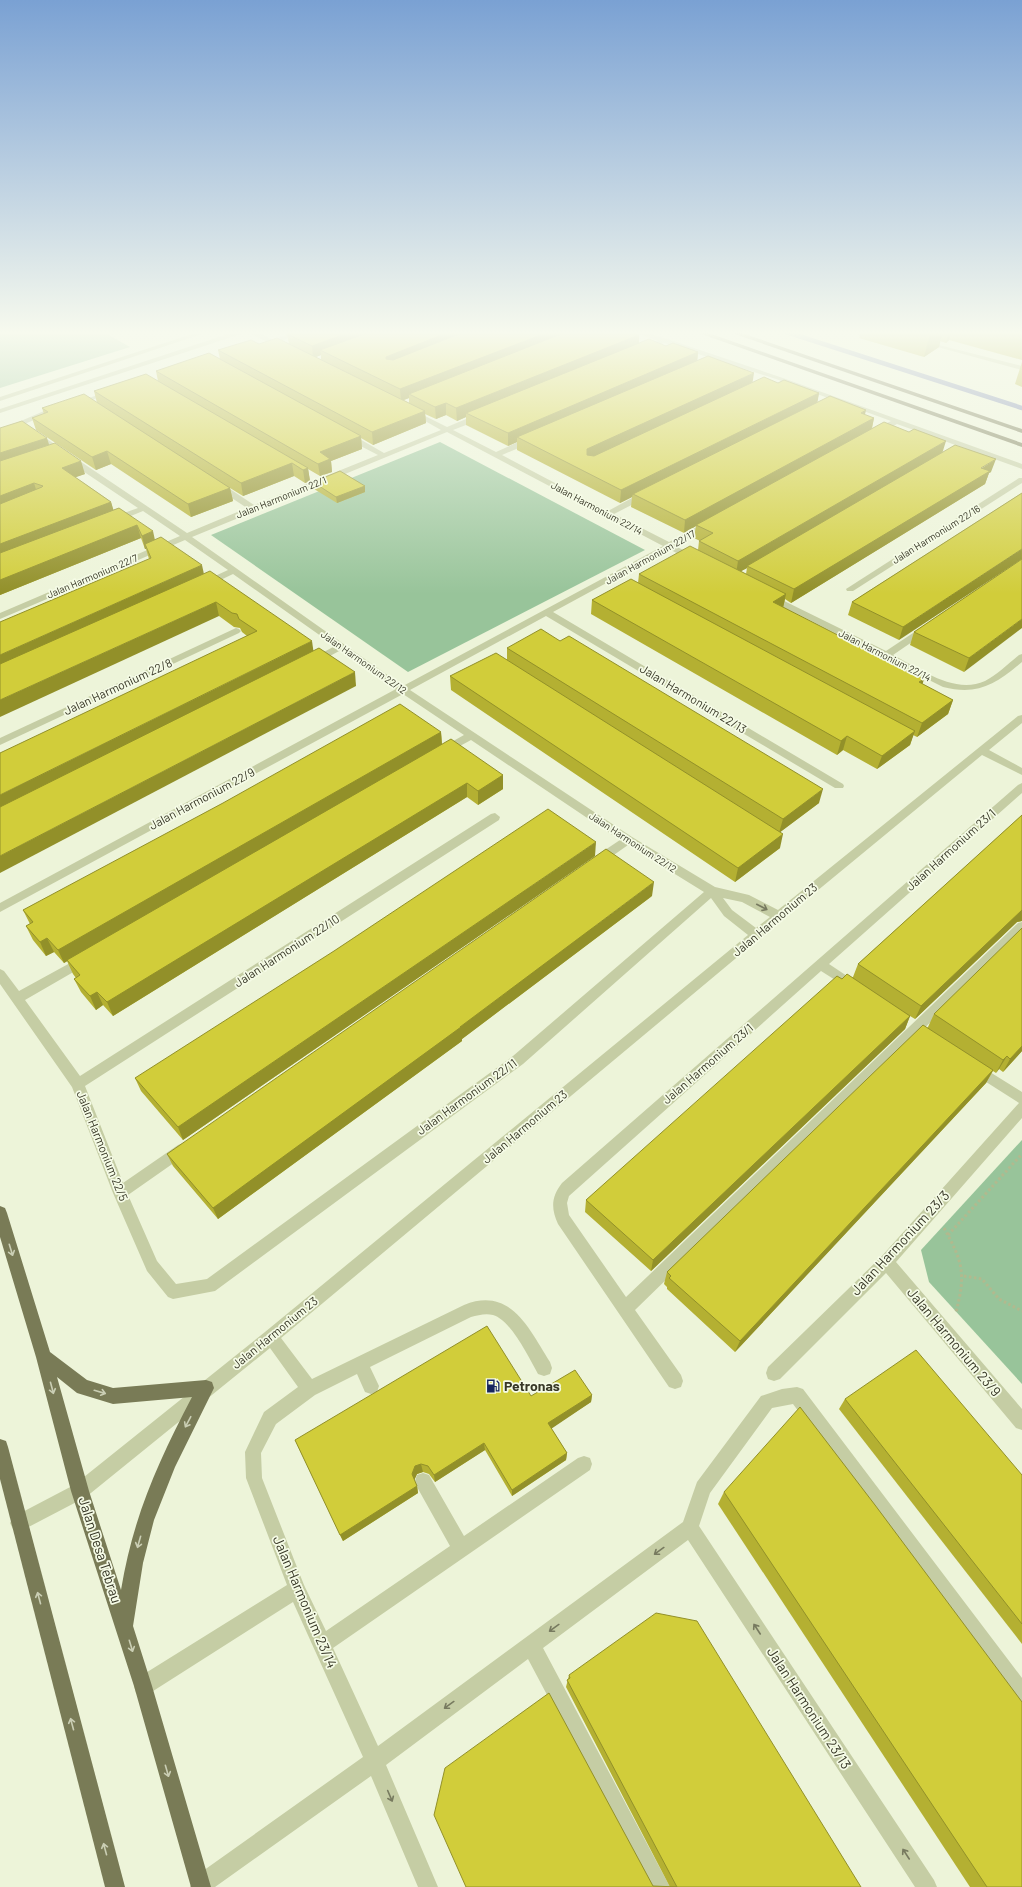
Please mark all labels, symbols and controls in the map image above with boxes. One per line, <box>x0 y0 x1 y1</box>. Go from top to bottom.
street label: Jalan Harmonium 22/1 <box>234 473 328 521</box>
street label: Jalan Harmonium 22/14 <box>549 479 645 537</box>
street label: Jalan Harmonium 22/16 <box>890 502 982 566</box>
street label: Jalan Harmonium 22/17 <box>603 527 697 587</box>
street label: Jalan Harmonium 22/7 <box>45 551 140 601</box>
street label: Jalan Harmonium 22/14 <box>837 627 933 683</box>
street label: Jalan Harmonium 22/12 <box>319 628 409 696</box>
street label: Jalan Harmonium 22/8 <box>61 655 174 717</box>
street label: Jalan Harmonium 22/13 <box>638 661 749 736</box>
street label: Jalan Harmonium 22/9 <box>146 764 257 832</box>
street label: Jalan Harmonium 23/1 <box>903 805 998 893</box>
street label: Jalan Harmonium 22/12 <box>587 809 679 875</box>
street label: Jalan Harmonium 23 <box>729 880 820 959</box>
one-way arrow <box>756 904 768 911</box>
street label: Jalan Harmonium 22/10 <box>231 911 342 989</box>
street label: Jalan Harmonium 23/1 <box>659 1020 755 1106</box>
street label: Jalan Harmonium 22/11 <box>414 1055 519 1137</box>
street label: Jalan Harmonium 23 <box>479 1087 570 1166</box>
street label: Jalan Harmonium 22/5 <box>74 1088 131 1203</box>
street label: Jalan Harmonium 23/3 <box>847 1187 953 1299</box>
one-way arrow <box>8 1243 15 1256</box>
street label: Jalan Harmonium 23/9 <box>904 1284 1005 1400</box>
street label: Jalan Harmonium 23 <box>229 1293 320 1371</box>
place label: Petronas <box>504 1377 560 1394</box>
fuel station icon: Petronas <box>485 1378 501 1394</box>
one-way arrow <box>49 1381 57 1394</box>
one-way arrow <box>93 1389 106 1396</box>
one-way arrow <box>184 1416 191 1428</box>
street label: Jalan Desa Tebrau <box>75 1495 126 1605</box>
street label: Jalan Harmonium 23/14 <box>270 1533 341 1671</box>
one-way arrow <box>135 1535 143 1548</box>
one-way arrow <box>654 1547 665 1555</box>
one-way arrow <box>35 1592 42 1605</box>
one-way arrow <box>549 1624 560 1632</box>
one-way arrow <box>753 1624 761 1635</box>
one-way arrow <box>128 1639 135 1652</box>
street label: Jalan Harmonium 23/13 <box>764 1644 855 1772</box>
one-way arrow <box>444 1701 455 1709</box>
one-way arrow <box>68 1717 75 1730</box>
one-way arrow <box>164 1764 172 1777</box>
one-way arrow <box>387 1790 394 1802</box>
one-way arrow <box>101 1843 108 1856</box>
one-way arrow <box>902 1849 910 1860</box>

